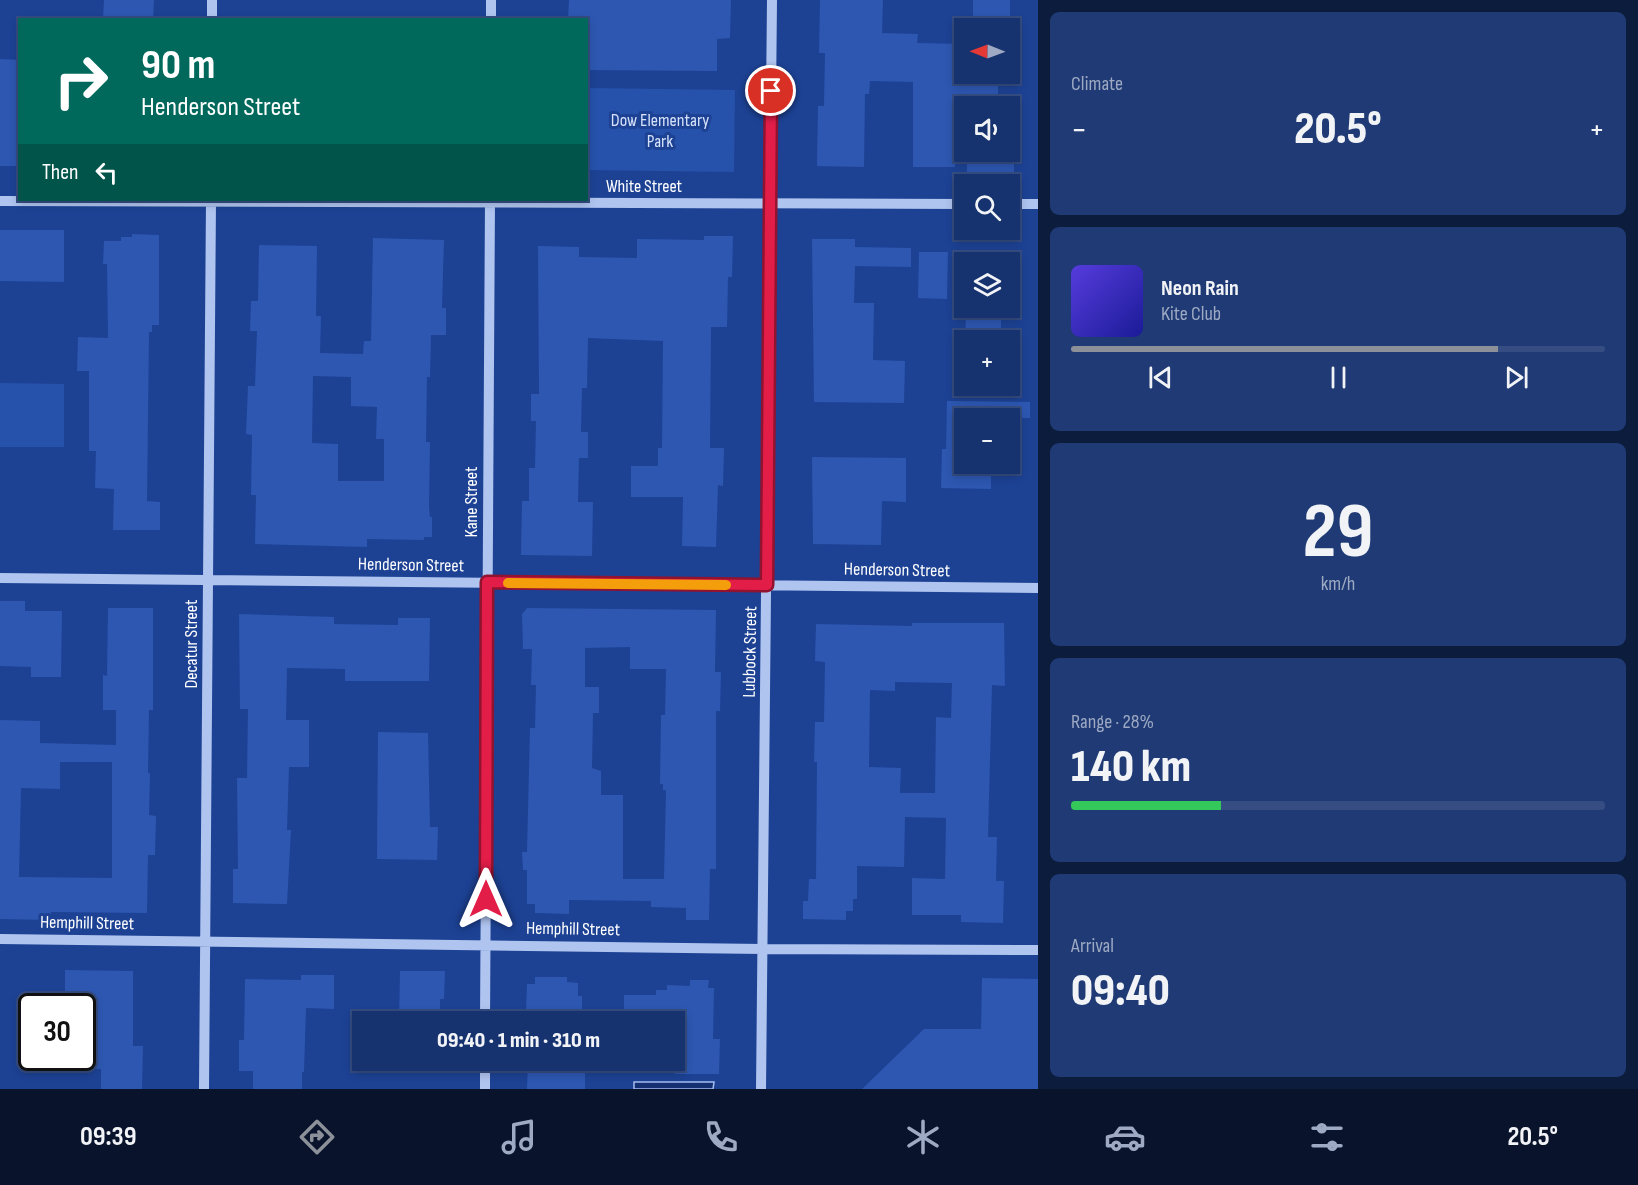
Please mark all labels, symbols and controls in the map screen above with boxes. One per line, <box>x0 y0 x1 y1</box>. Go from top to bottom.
north arrow <box>954 18 1020 84</box>
map controls <box>954 18 1020 474</box>
text: 90 m <box>141 40 215 91</box>
icon: right <box>42 42 120 120</box>
pin <box>745 65 796 116</box>
text: Climate <box>1071 72 1123 96</box>
icon: arrive <box>754 74 787 107</box>
text: Henderson Street <box>141 91 300 123</box>
button: sound <box>954 96 1020 162</box>
text: 20.5° <box>1294 102 1382 157</box>
park label: Dow Elementary Park <box>611 110 709 152</box>
text: − <box>1071 110 1087 150</box>
text: + <box>1589 110 1605 150</box>
icon: left <box>90 156 123 189</box>
text: Then <box>42 159 78 186</box>
button: search <box>954 174 1020 240</box>
street label: White Street <box>606 176 683 197</box>
button: layers <box>954 252 1020 318</box>
text: Neon Rain <box>1161 275 1239 302</box>
text: Kite Club <box>1161 302 1221 326</box>
button: + <box>954 330 1020 396</box>
icon: previous <box>1144 361 1177 394</box>
icon: pause <box>1322 361 1355 394</box>
icon: next <box>1500 361 1533 394</box>
button: − <box>954 408 1020 474</box>
street label: Kane Street <box>461 466 482 537</box>
text: 29 <box>1302 486 1374 579</box>
street label: Henderson Street <box>358 554 465 576</box>
street label: Henderson Street <box>844 559 951 581</box>
text: km/h <box>1321 572 1355 596</box>
street label: Decatur Street <box>181 599 202 689</box>
street label: Lubbock Street <box>739 606 761 698</box>
text: Range · 28% <box>1071 710 1154 734</box>
text: 140 km <box>1071 740 1191 795</box>
position arrow <box>454 867 518 931</box>
street label: Hemphill Street <box>40 912 135 934</box>
street label: Hemphill Street <box>526 918 621 940</box>
text: Arrival <box>1071 934 1114 958</box>
text: 09:40 <box>1071 964 1170 1019</box>
speed limit sign: 30 <box>18 993 96 1071</box>
text: 09:40 · 1 min · 310 m <box>437 1027 600 1054</box>
icon: directions <box>296 1116 338 1158</box>
icon: music <box>498 1116 540 1158</box>
icon: phone <box>700 1116 742 1158</box>
icon: climate <box>902 1116 944 1158</box>
icon: car <box>1104 1116 1146 1158</box>
icon: filters <box>1306 1116 1348 1158</box>
text: 09:39 <box>80 1121 137 1153</box>
text: 20.5° <box>1508 1121 1558 1153</box>

